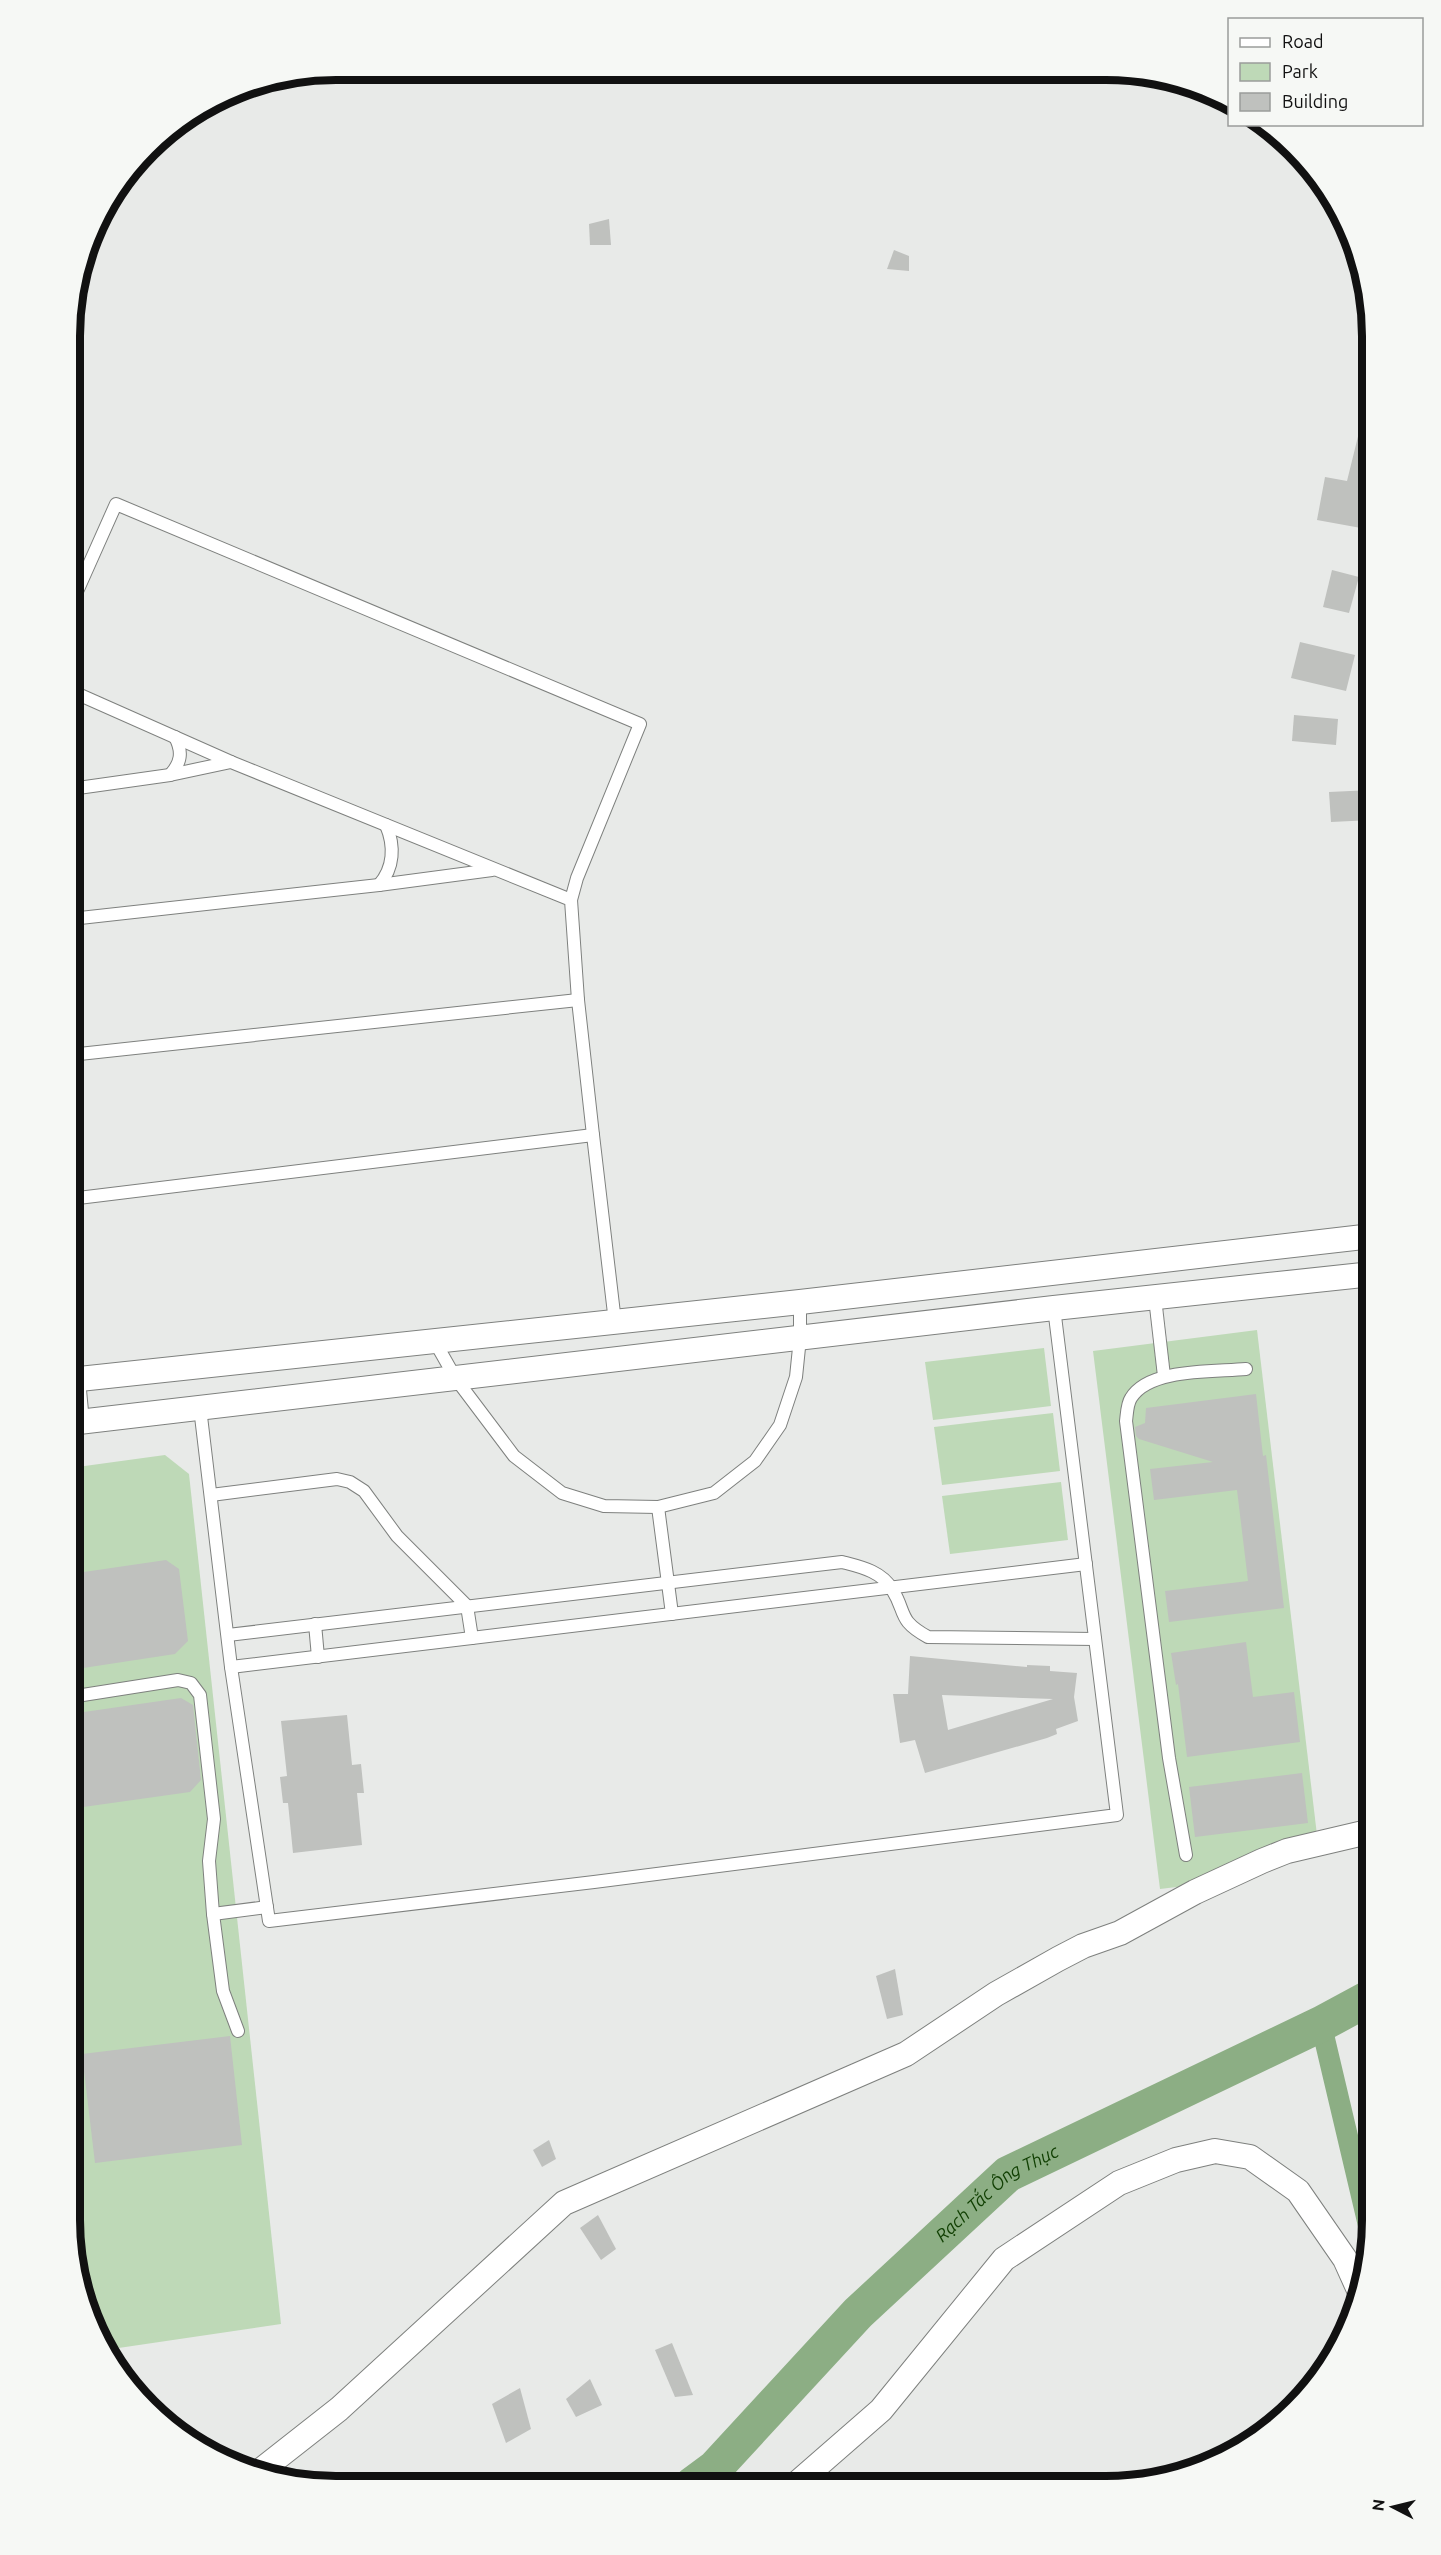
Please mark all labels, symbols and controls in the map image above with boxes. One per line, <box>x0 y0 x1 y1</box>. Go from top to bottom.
legend <box>1228 18 1423 126</box>
text: Road <box>1282 31 1324 51</box>
text: Park <box>1282 61 1318 81</box>
text: Building <box>1282 91 1348 111</box>
water label: Rạch Tắc Ông Thục <box>931 2140 1062 2245</box>
north arrow <box>1363 2477 1423 2537</box>
text: N <box>1368 2498 1388 2512</box>

